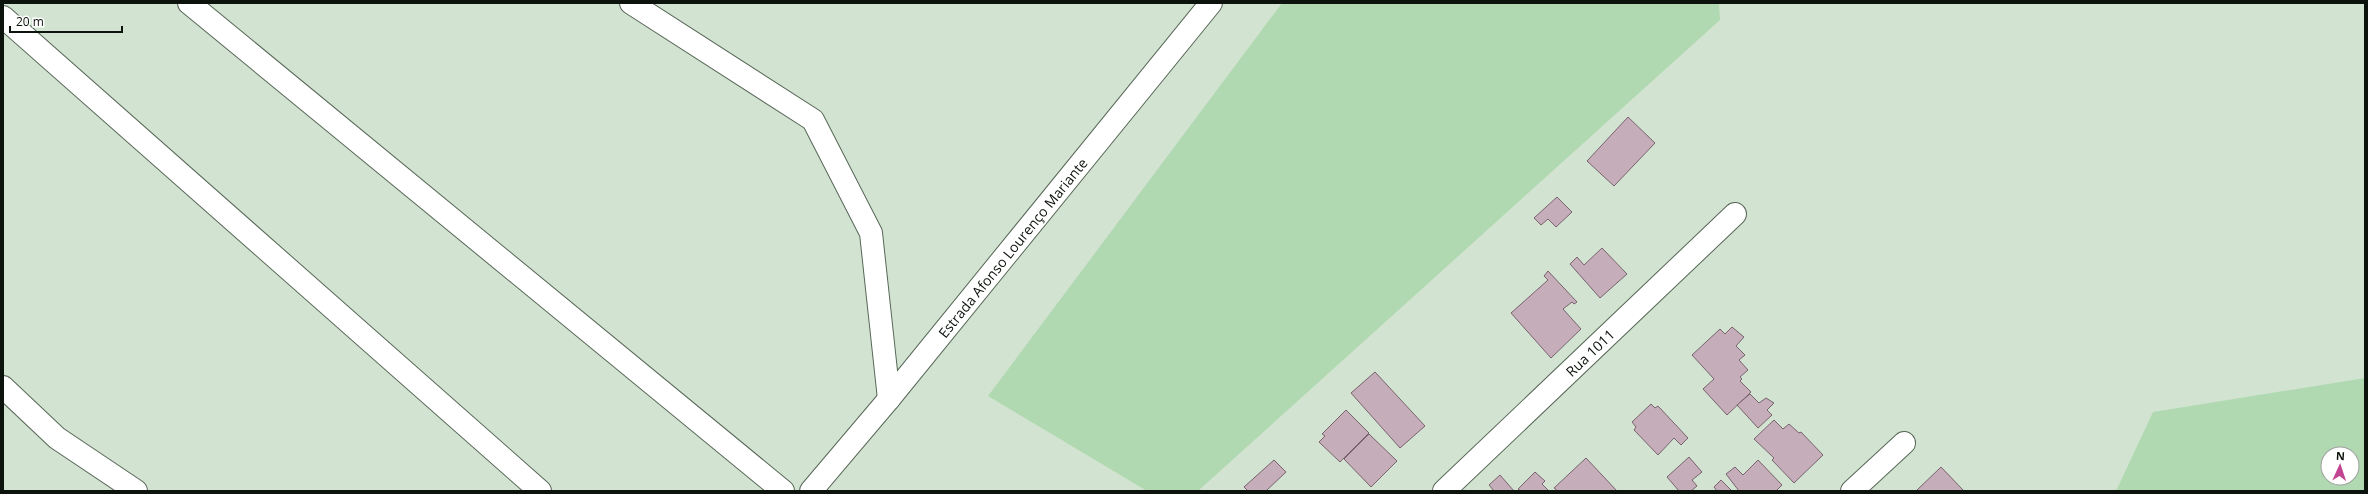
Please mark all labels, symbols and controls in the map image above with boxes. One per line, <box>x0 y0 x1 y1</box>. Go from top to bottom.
scale bar <box>10 8 122 34</box>
text: 20 m <box>16 13 44 30</box>
street label: Estrada Afonso Lourenço Mariante <box>933 153 1091 341</box>
street label: Rua 1011 <box>1561 325 1618 380</box>
north arrow <box>2320 446 2360 486</box>
text: N <box>2336 448 2345 463</box>

